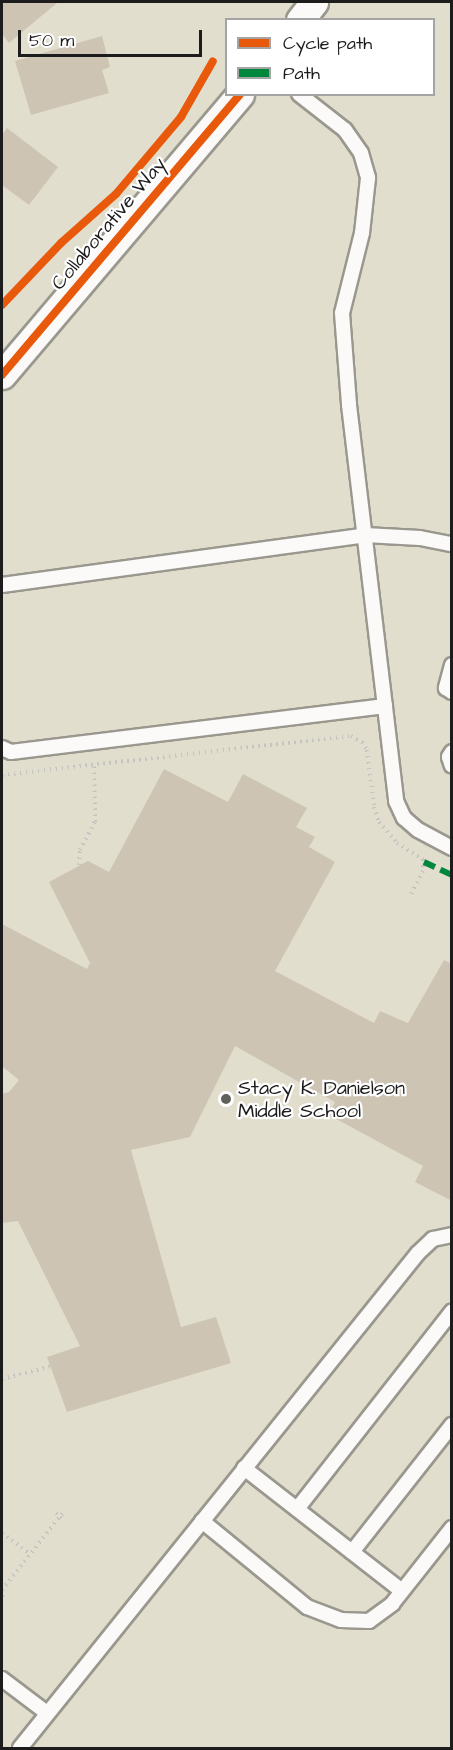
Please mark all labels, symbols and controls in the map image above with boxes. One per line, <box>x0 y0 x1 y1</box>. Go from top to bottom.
scale bar <box>21 18 206 56</box>
legend <box>225 18 435 96</box>
text: 50 m <box>29 28 74 53</box>
text: Cycle path <box>283 31 372 56</box>
text: Path <box>283 61 320 86</box>
street label: Collaborative Way <box>47 153 171 295</box>
place label: Stacy K. Danielson Middle School <box>238 1076 405 1123</box>
marker: Stacy K. Danielson Middle School <box>219 1092 233 1106</box>

